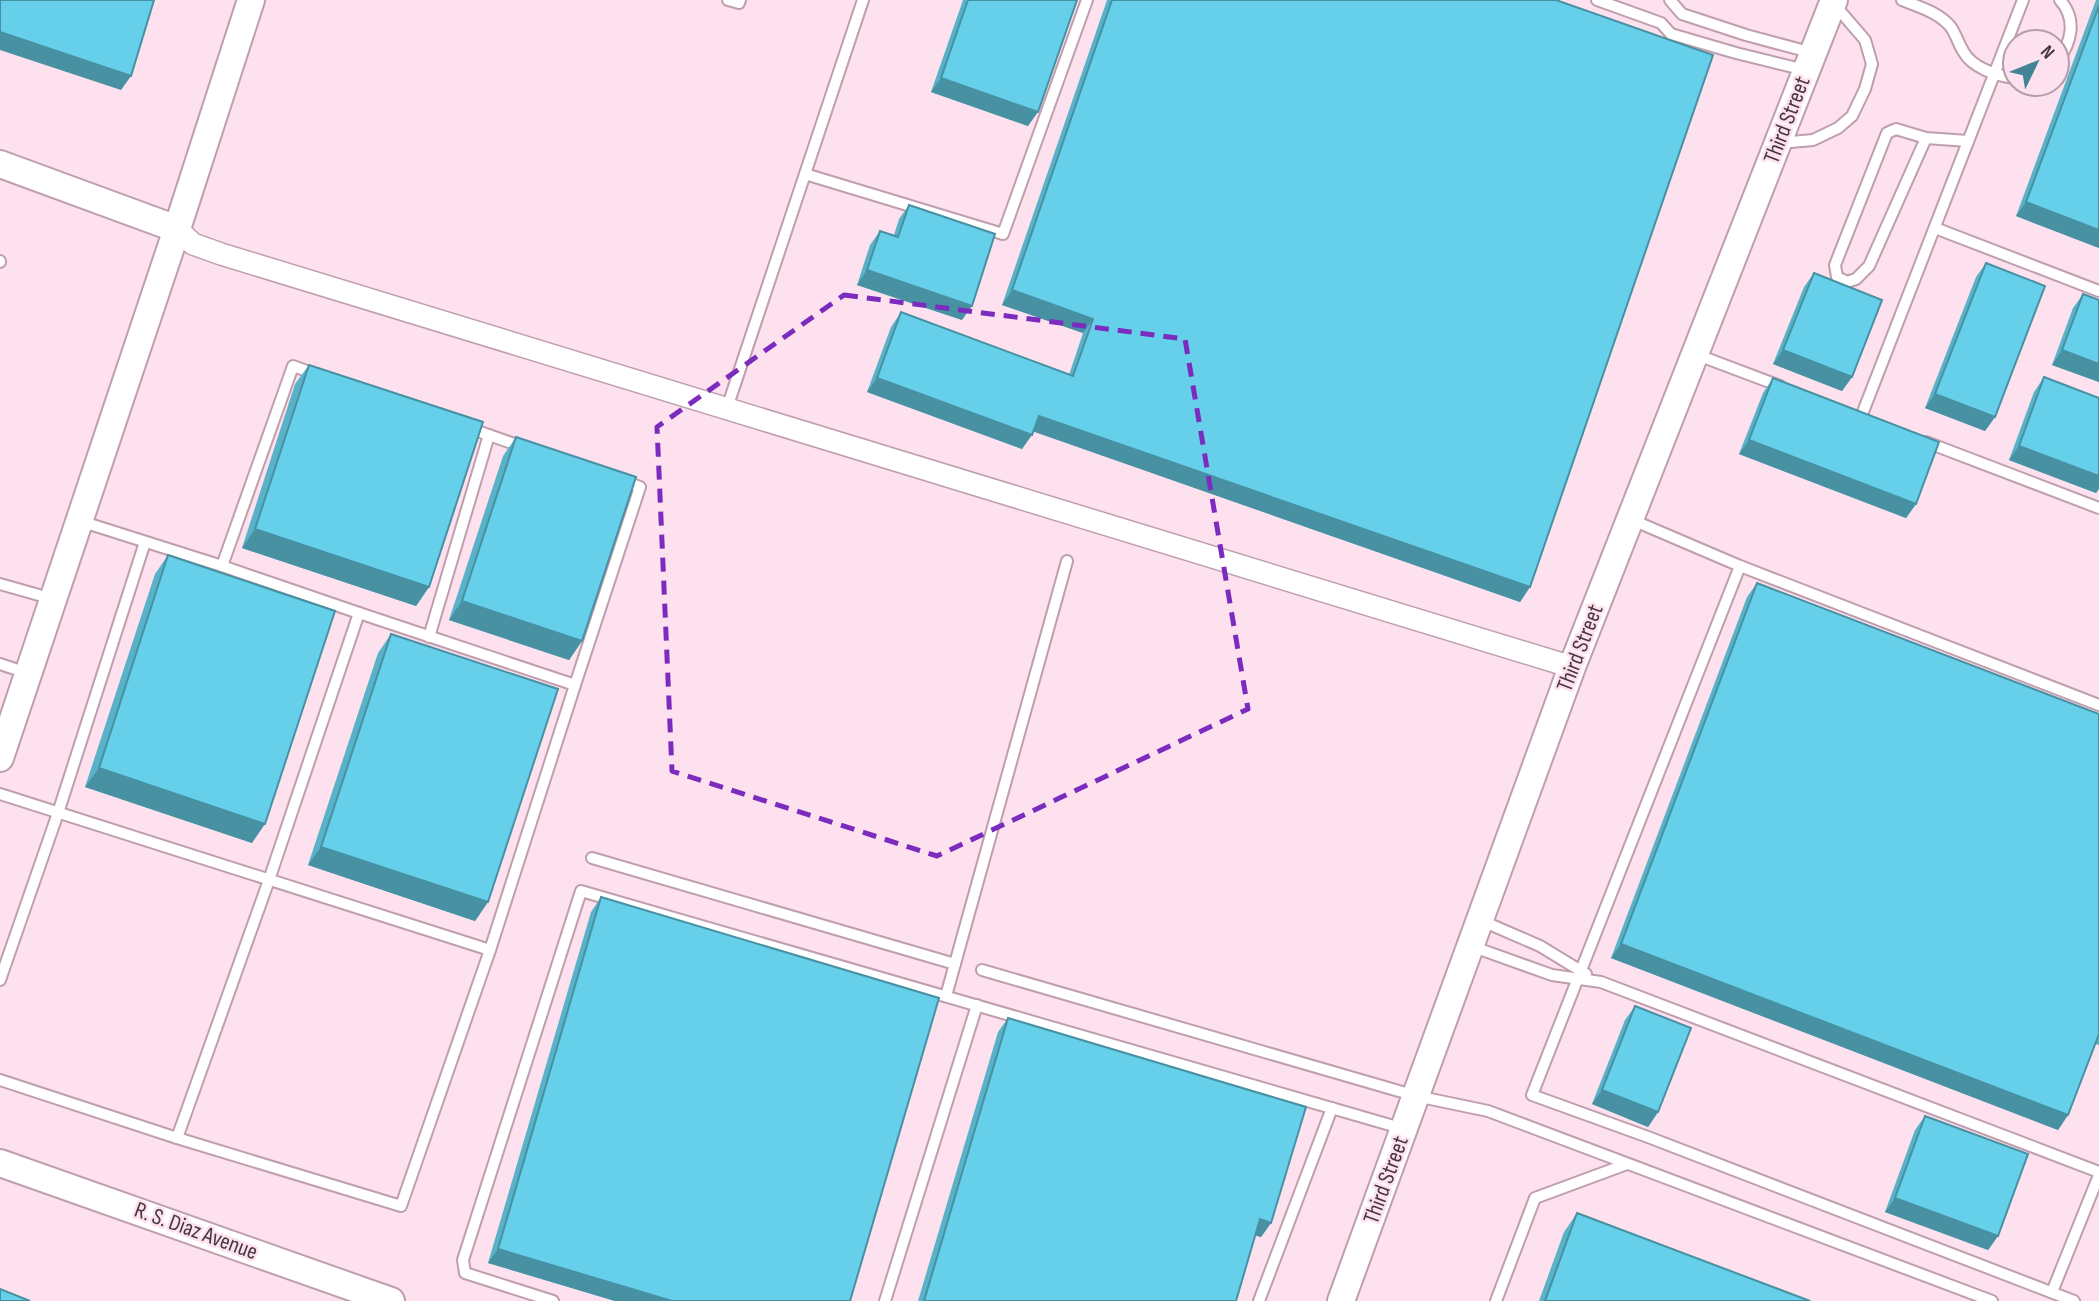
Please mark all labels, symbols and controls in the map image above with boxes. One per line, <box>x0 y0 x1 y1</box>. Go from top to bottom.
north arrow <box>2001 28 2071 98</box>
text: N <box>2035 41 2059 64</box>
street label: Third Street <box>1758 72 1816 168</box>
street label: Third Street <box>1551 600 1609 696</box>
street label: Third Street <box>1357 1132 1415 1228</box>
street label: R. S. Diaz Avenue <box>131 1196 261 1266</box>

